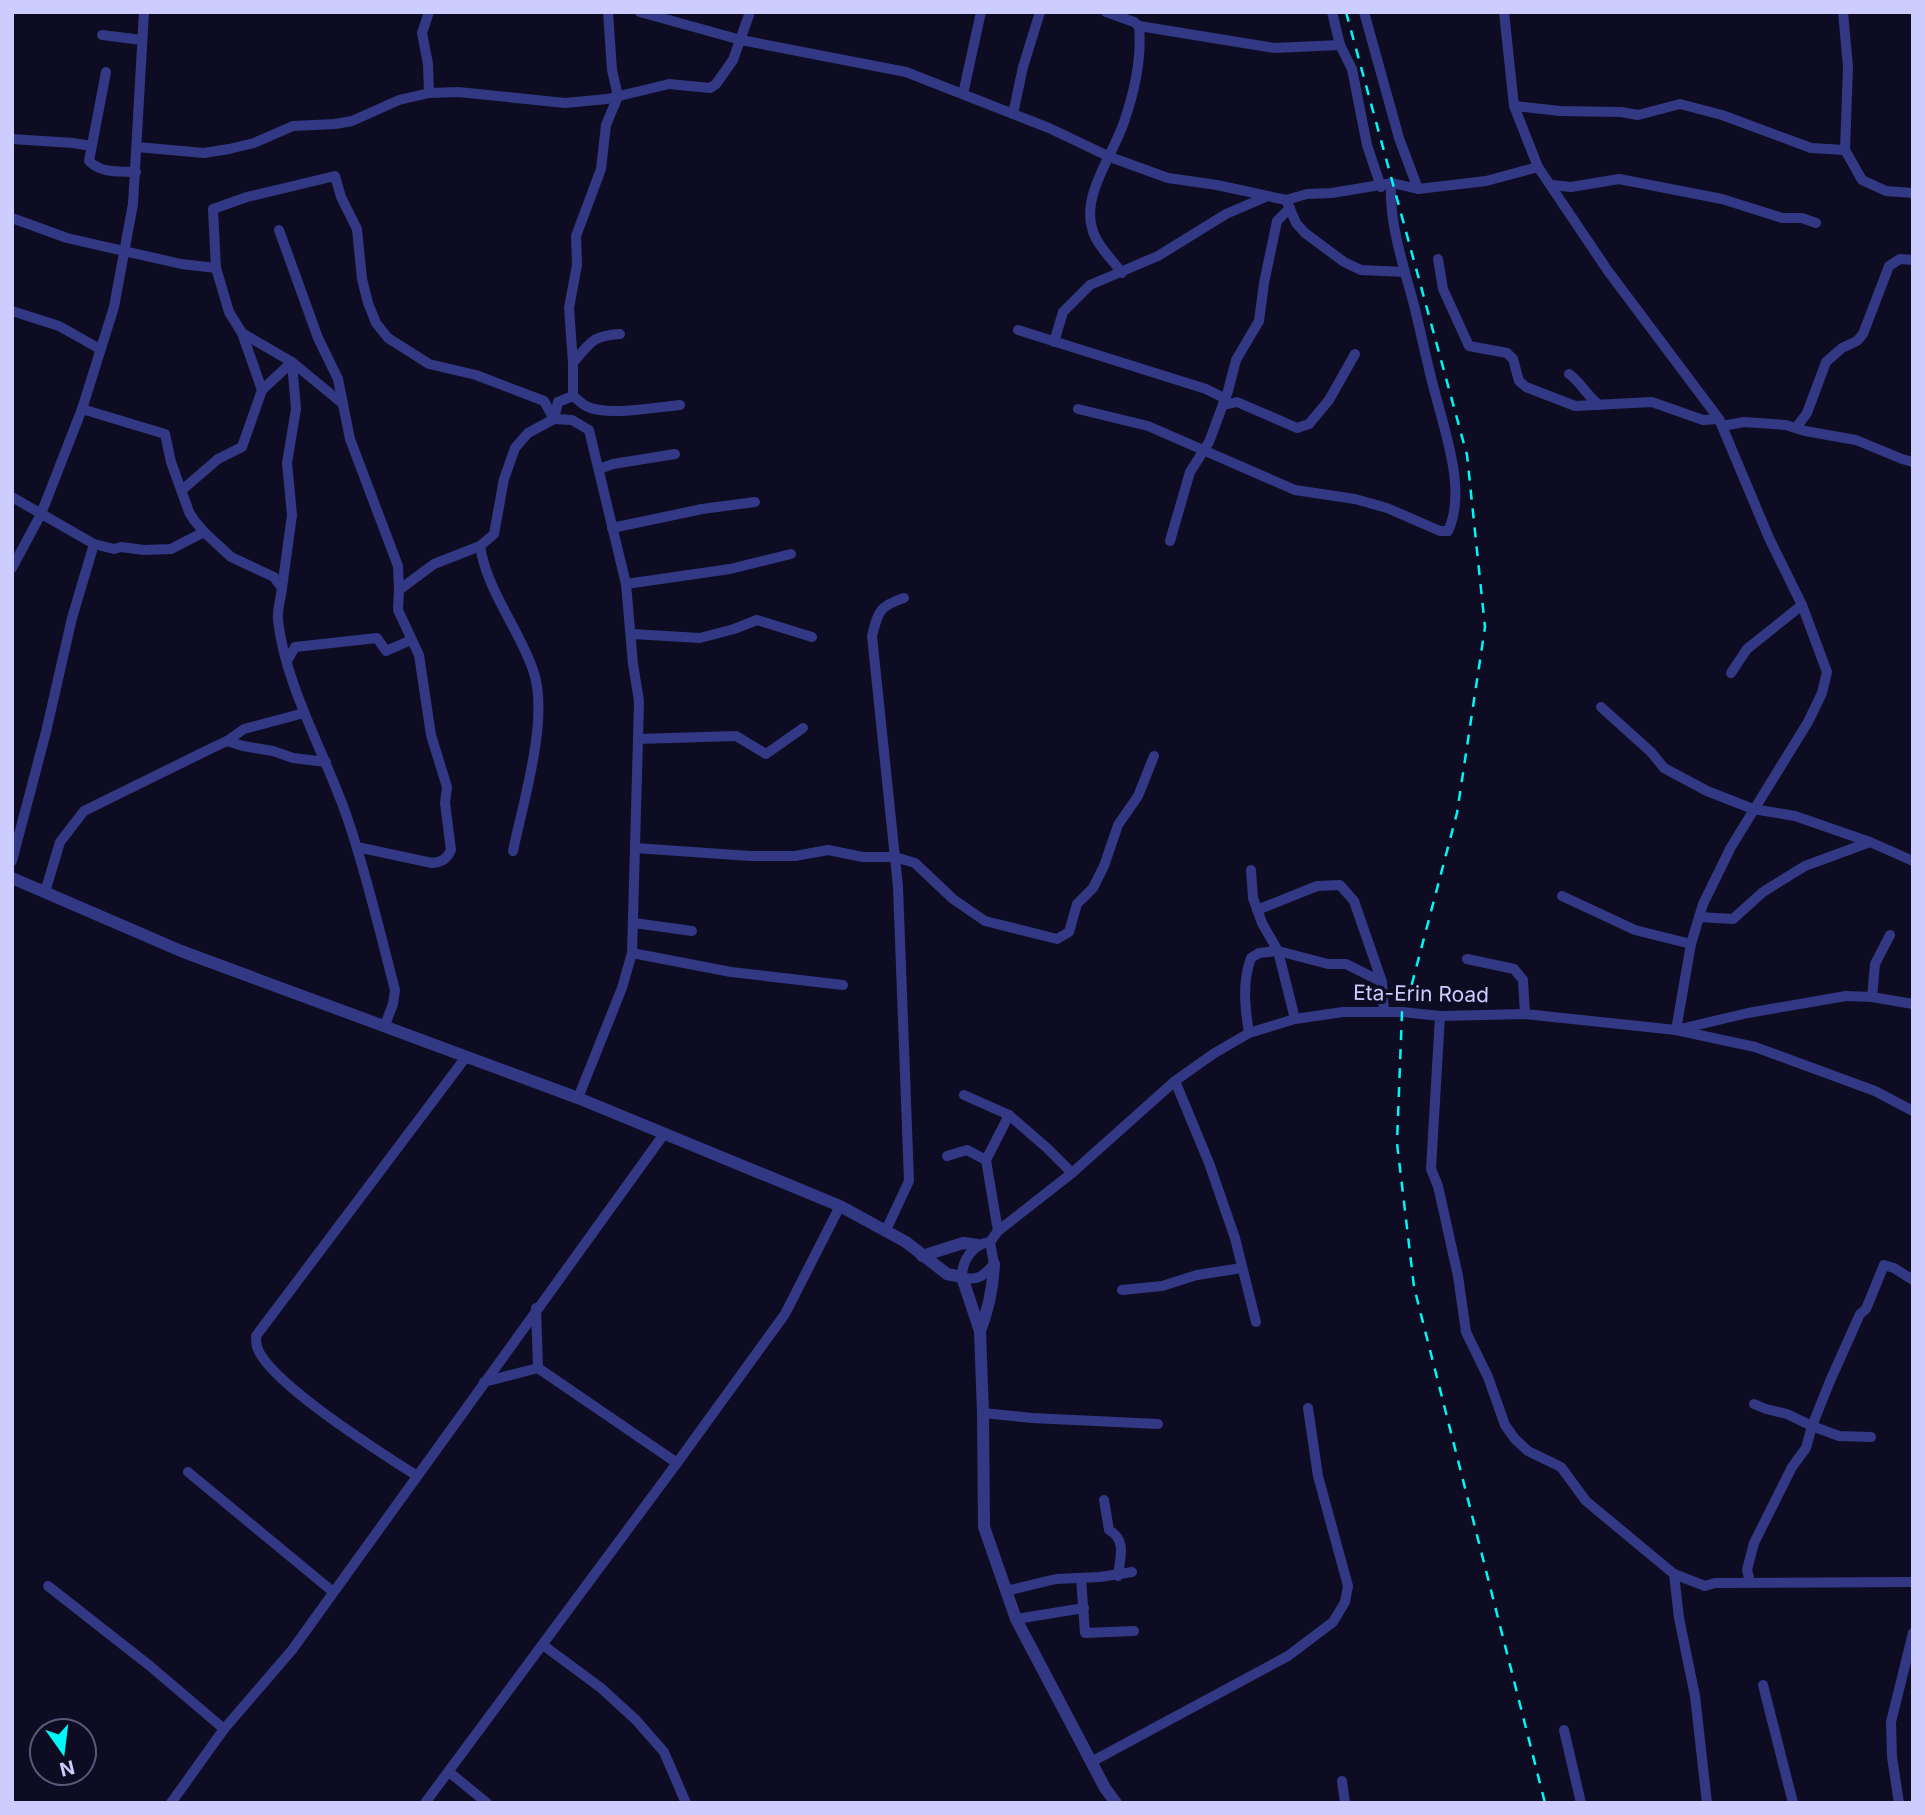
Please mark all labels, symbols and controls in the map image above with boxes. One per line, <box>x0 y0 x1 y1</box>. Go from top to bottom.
street label: Eta-Erin Road <box>1353 980 1489 1007</box>
north arrow <box>28 1717 98 1787</box>
text: N <box>57 1755 77 1781</box>

